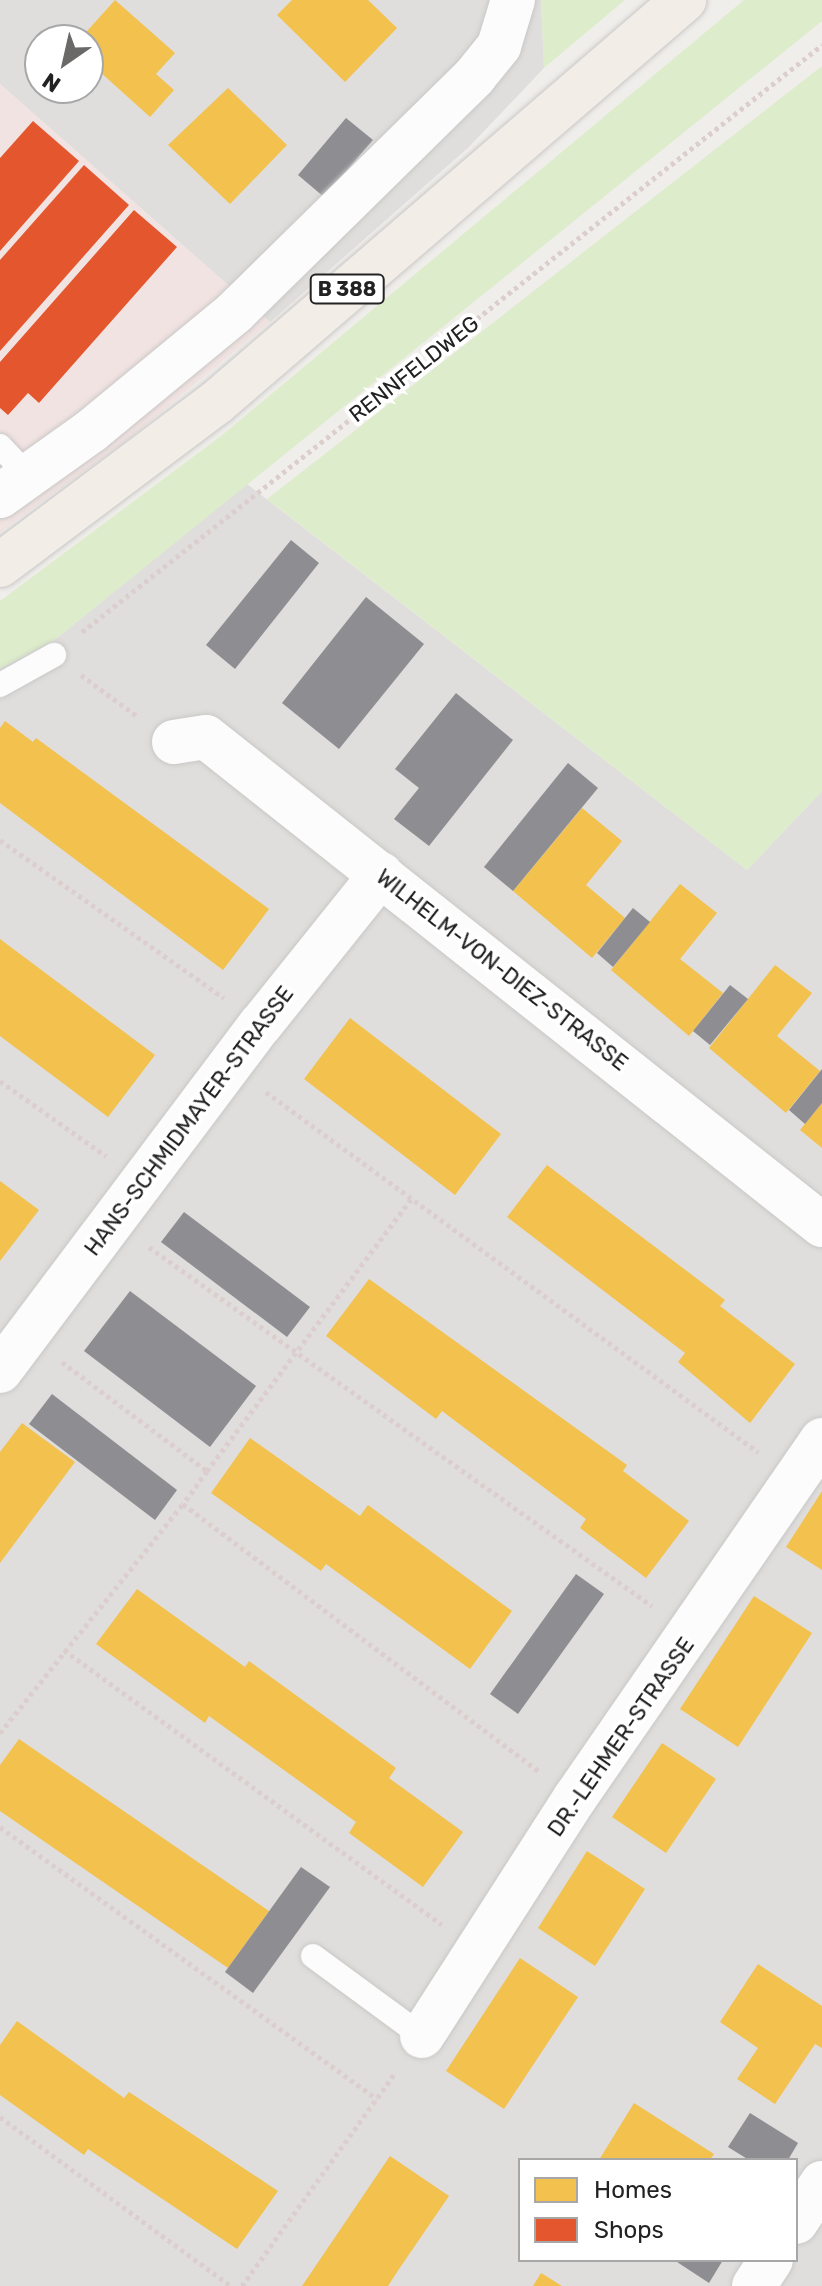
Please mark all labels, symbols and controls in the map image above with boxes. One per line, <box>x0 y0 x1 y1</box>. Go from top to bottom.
north arrow <box>24 24 104 104</box>
text: N <box>37 67 66 98</box>
road number: B 388 <box>309 273 385 305</box>
street label: RENNFELDWEG <box>344 310 484 428</box>
street label: WILHELM-VON-DIEZ-STRASSE <box>371 864 633 1076</box>
street label: HANS-SCHMIDMAYER-STRASSE <box>79 981 299 1261</box>
street label: DR.-LEHMER-STRASSE <box>542 1632 700 1842</box>
legend <box>518 2158 798 2262</box>
text: Homes <box>594 2176 672 2204</box>
text: Shops <box>594 2216 664 2244</box>

